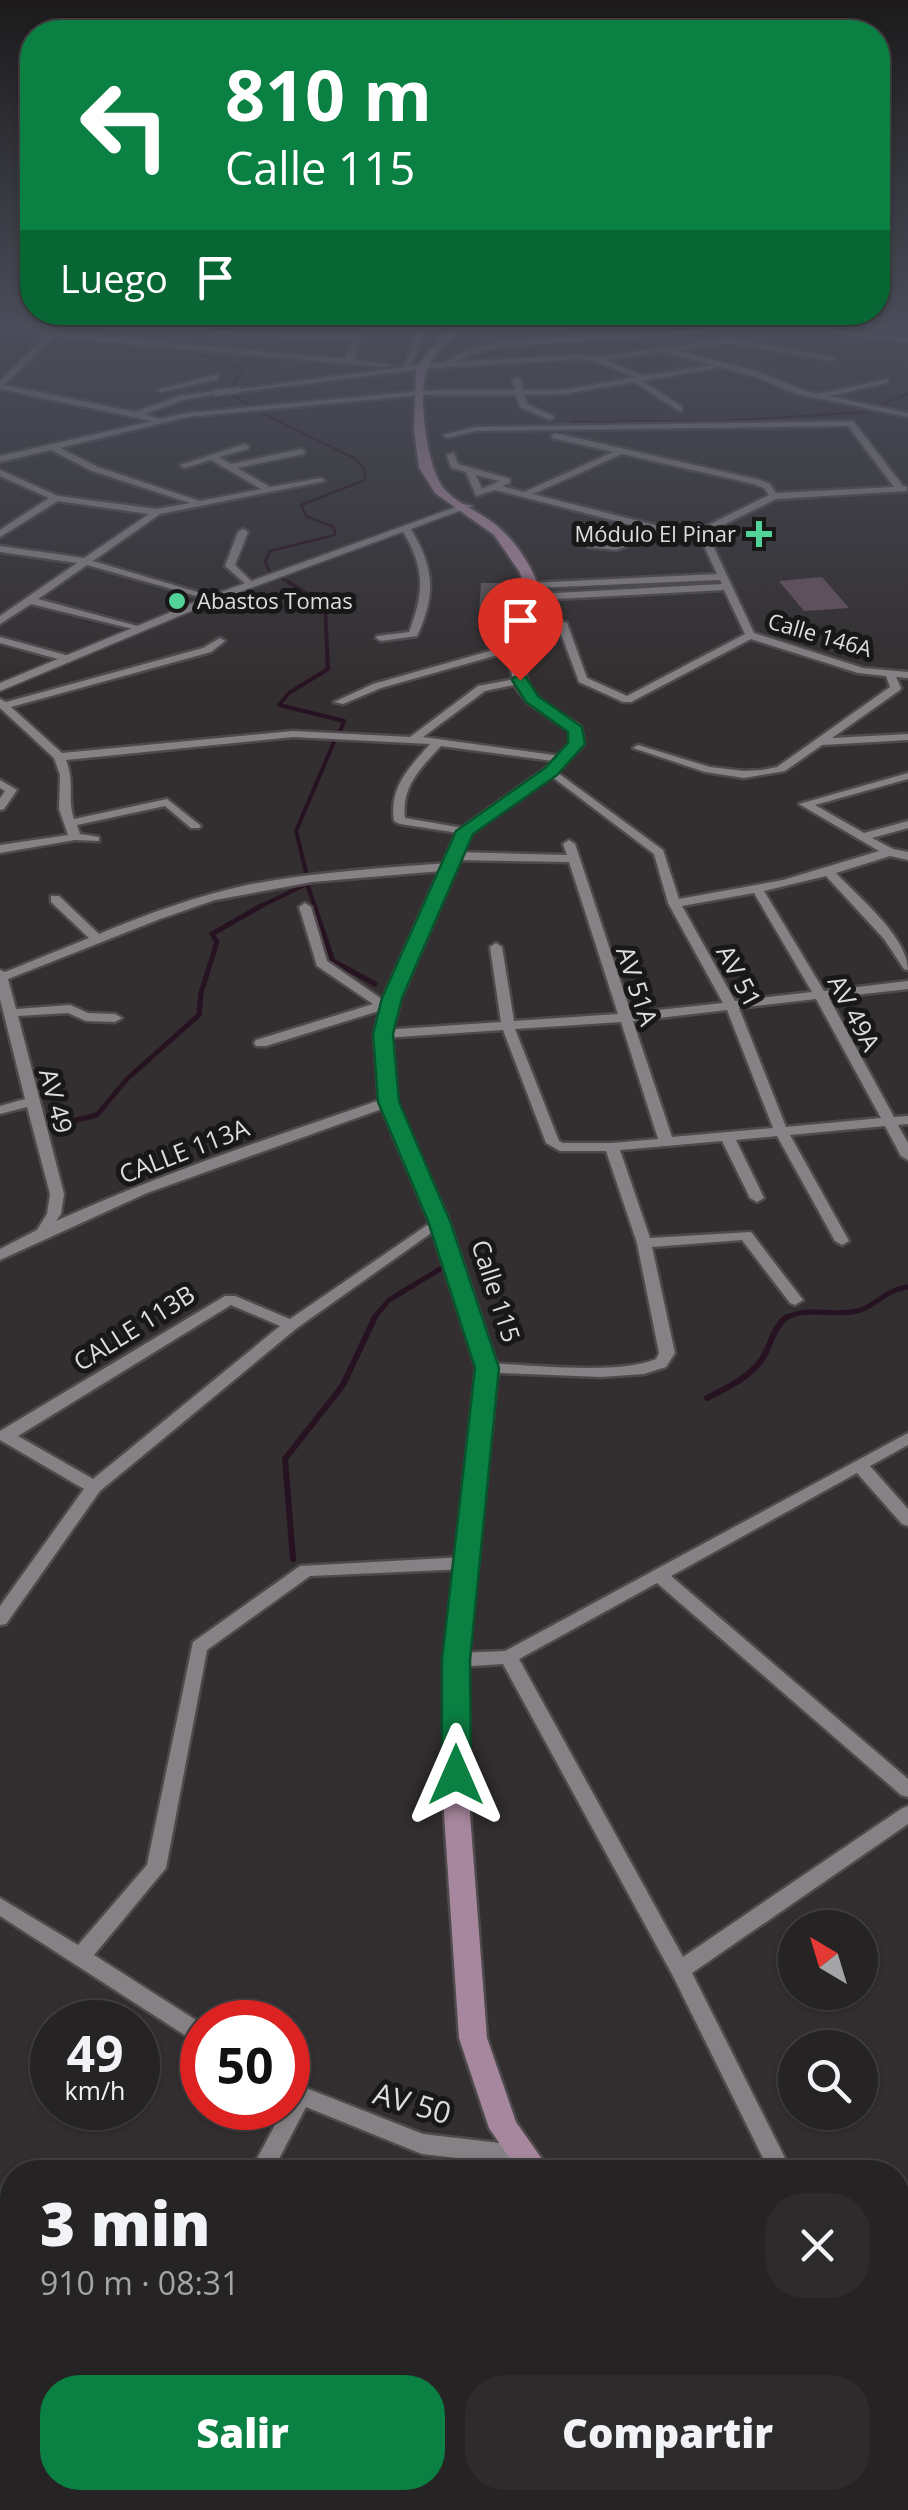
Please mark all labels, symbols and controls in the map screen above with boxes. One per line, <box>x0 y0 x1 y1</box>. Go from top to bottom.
text: 810 m <box>225 46 432 142</box>
icon: left <box>60 60 190 190</box>
text: Calle 115 <box>225 137 415 198</box>
icon: arrive <box>188 250 243 305</box>
text: Luego <box>60 252 168 304</box>
place label: Módulo El Pinar <box>575 518 736 548</box>
marker: Módulo El Pinar <box>746 521 772 547</box>
pin <box>478 578 563 681</box>
place label: Abastos Tomas <box>197 585 353 615</box>
marker: Abastos Tomas <box>166 590 188 612</box>
icon: arrive <box>493 593 548 648</box>
street label: Calle 146A <box>765 605 876 663</box>
street label: AV 51 <box>709 939 770 1013</box>
street label: AV 51A <box>609 942 667 1030</box>
street label: AV 49A <box>821 969 889 1057</box>
street label: AV 49 <box>32 1065 82 1137</box>
street label: CALLE 113A <box>114 1110 254 1190</box>
street label: Calle 115 <box>464 1235 529 1346</box>
street label: CALLE 113B <box>66 1276 201 1378</box>
position arrow <box>404 1723 508 1827</box>
north arrow <box>778 1910 878 2010</box>
map controls <box>778 1910 878 2130</box>
speed limit sign: 50 <box>180 2000 310 2130</box>
text: 49 <box>66 2019 124 2087</box>
button: search <box>778 2030 878 2130</box>
street label: AV 50 <box>369 2072 456 2133</box>
text: km/h <box>65 2073 125 2107</box>
text: 3 min <box>40 2182 210 2264</box>
button: close <box>765 2193 870 2298</box>
text: 910 m · 08:31 <box>40 2261 239 2304</box>
button: Salir <box>40 2375 445 2490</box>
button: Compartir <box>465 2375 870 2490</box>

